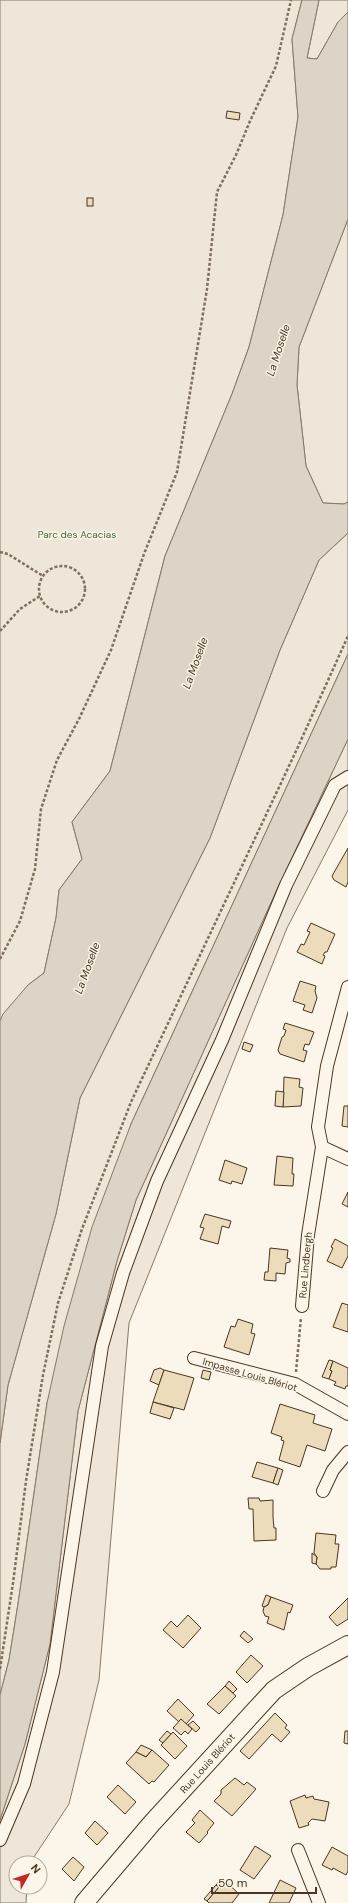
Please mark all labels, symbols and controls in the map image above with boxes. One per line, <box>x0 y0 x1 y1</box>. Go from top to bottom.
water label: La Moselle <box>263 322 293 378</box>
park label: Parc des Acacias <box>38 528 116 541</box>
water label: La Moselle <box>179 635 211 691</box>
water label: La Moselle <box>71 940 103 996</box>
street label: Rue Lindbergh <box>296 1231 315 1299</box>
street label: Impasse Louis Blériot <box>201 1355 299 1394</box>
street label: Rue Louis Blériot <box>177 1731 238 1796</box>
north arrow <box>8 1855 48 1895</box>
text: N <box>28 1861 44 1876</box>
scale bar <box>212 1869 316 1895</box>
text: 50 m <box>218 1875 247 1891</box>

